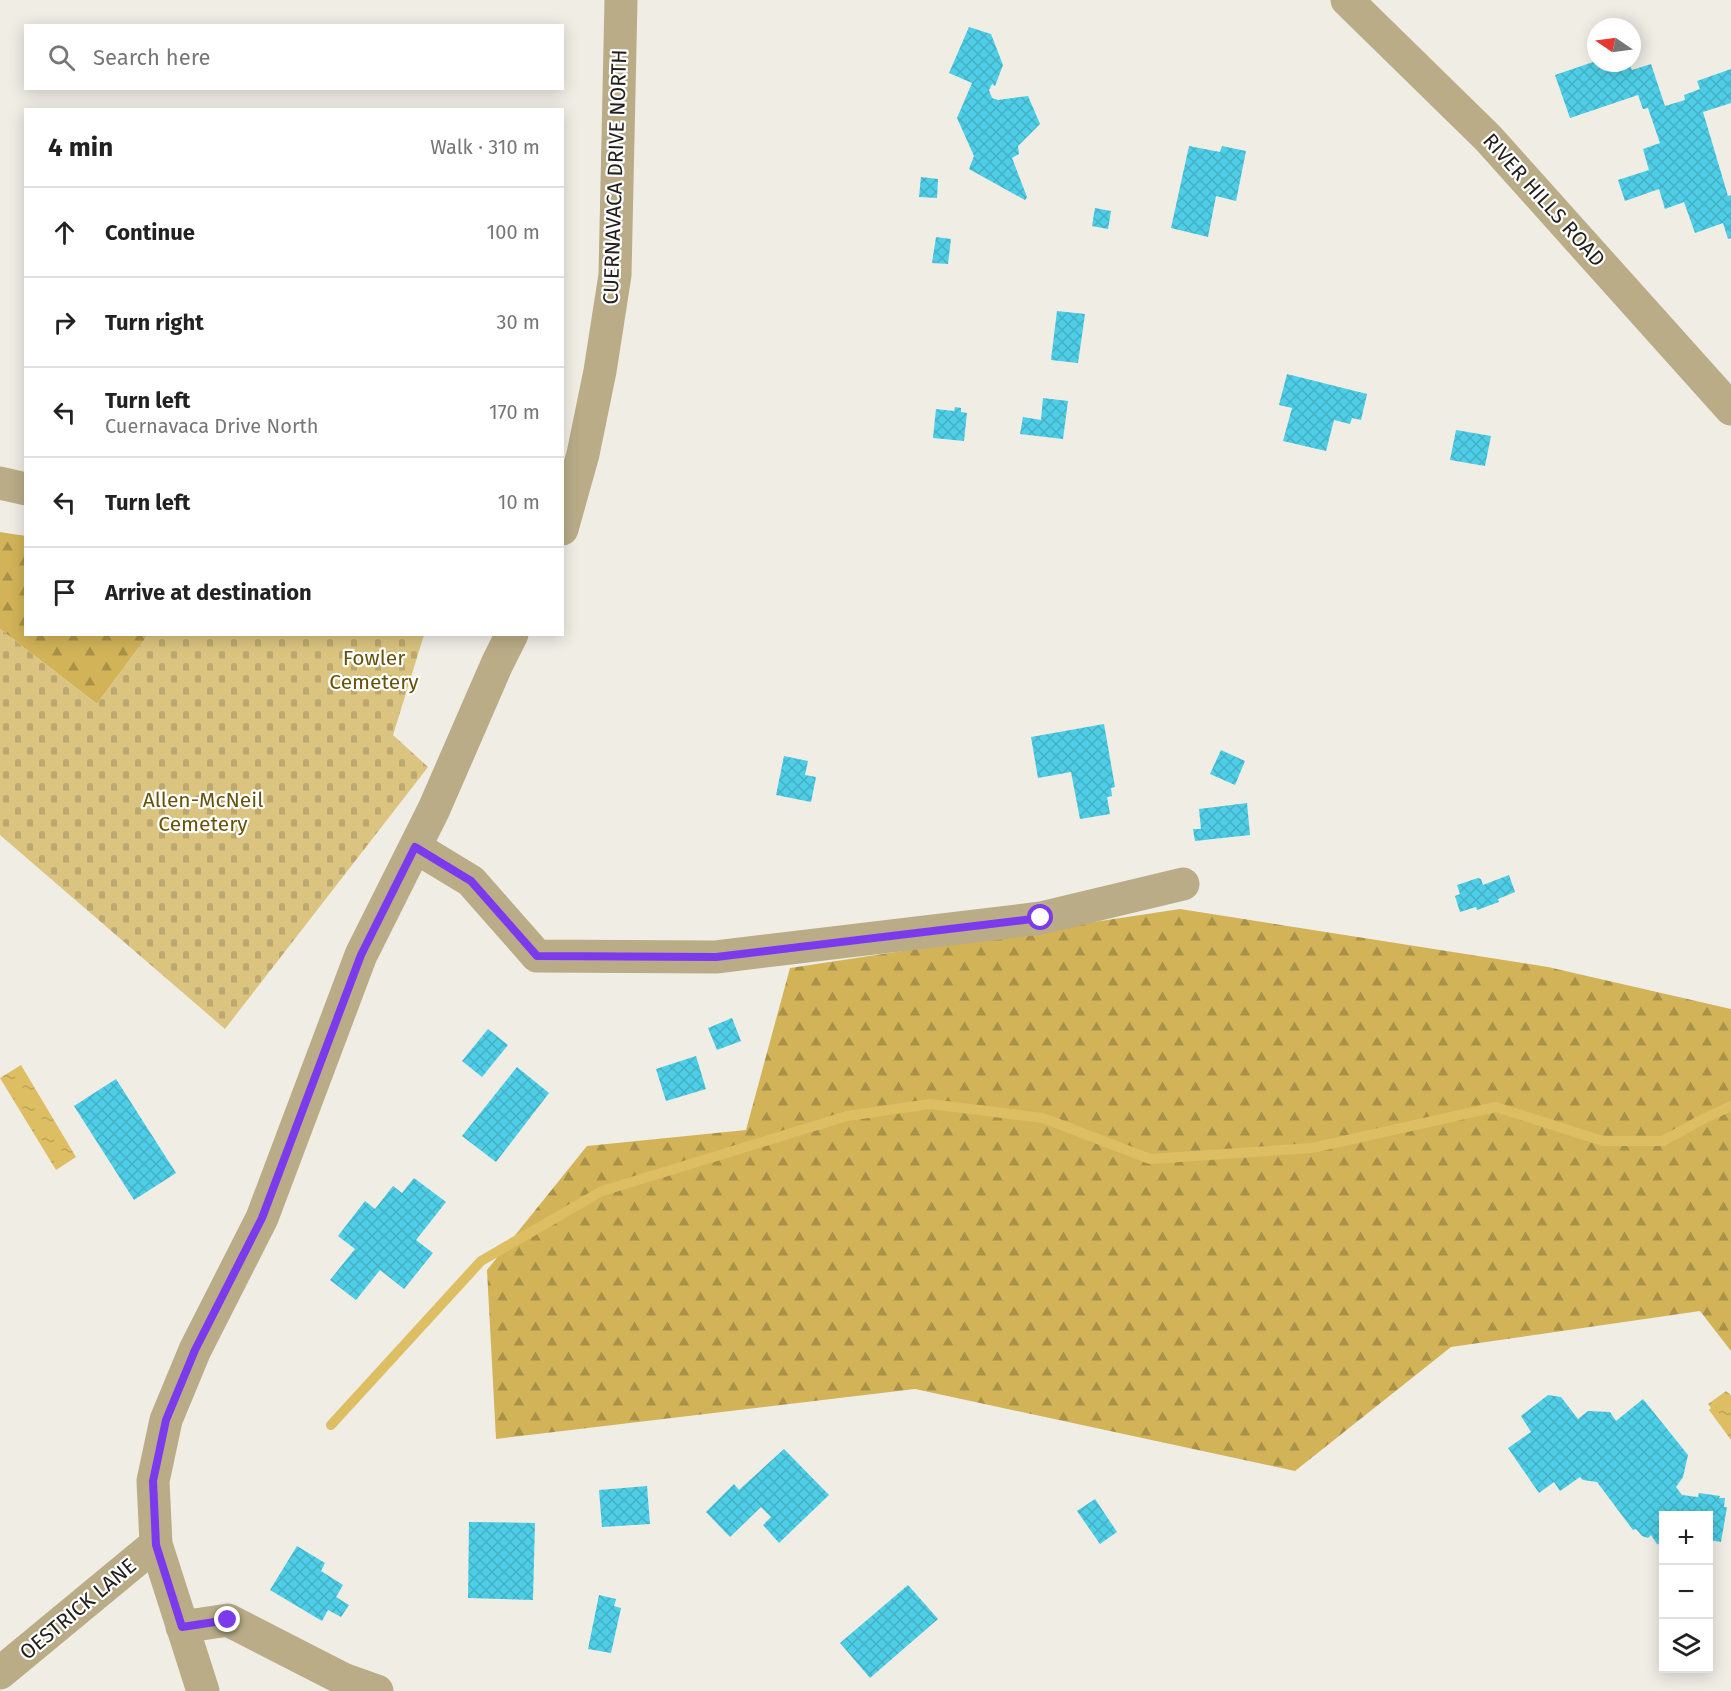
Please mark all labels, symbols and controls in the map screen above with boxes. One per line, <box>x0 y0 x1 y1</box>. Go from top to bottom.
north arrow <box>1587 18 1641 72</box>
search box <box>24 24 564 90</box>
icon: search <box>45 41 78 74</box>
text: Search here <box>93 44 211 71</box>
street label: CUERNAVACA DRIVE NORTH <box>598 49 632 305</box>
street label: RIVER HILLS ROAD <box>1477 128 1611 272</box>
text: 4 min <box>48 132 113 163</box>
text: Walk · 310 m <box>430 135 540 159</box>
icon: ahead <box>48 216 81 249</box>
text: Continue <box>105 219 195 246</box>
text: 100 m <box>487 220 540 244</box>
icon: right <box>48 306 81 339</box>
text: Turn right <box>105 309 204 336</box>
text: 30 m <box>496 310 540 334</box>
text: Turn left <box>105 387 190 414</box>
icon: left <box>48 396 81 429</box>
text: 170 m <box>489 400 540 424</box>
text: Cuernavaca Drive North <box>105 414 319 438</box>
icon: left <box>48 486 81 519</box>
text: Turn left <box>105 489 190 516</box>
text: 10 m <box>498 490 540 514</box>
icon: arrive <box>48 576 81 609</box>
text: Arrive at destination <box>105 579 312 606</box>
park label: Fowler Cemetery <box>329 645 419 695</box>
park label: Allen-McNeil Cemetery <box>143 787 263 837</box>
route start <box>1027 904 1053 930</box>
map controls <box>1659 1511 1713 1673</box>
button: + <box>1659 1511 1713 1565</box>
street label: OESTRICK LANE <box>14 1553 142 1665</box>
button: − <box>1659 1565 1713 1619</box>
route end <box>214 1606 240 1632</box>
button: layers <box>1659 1619 1713 1673</box>

